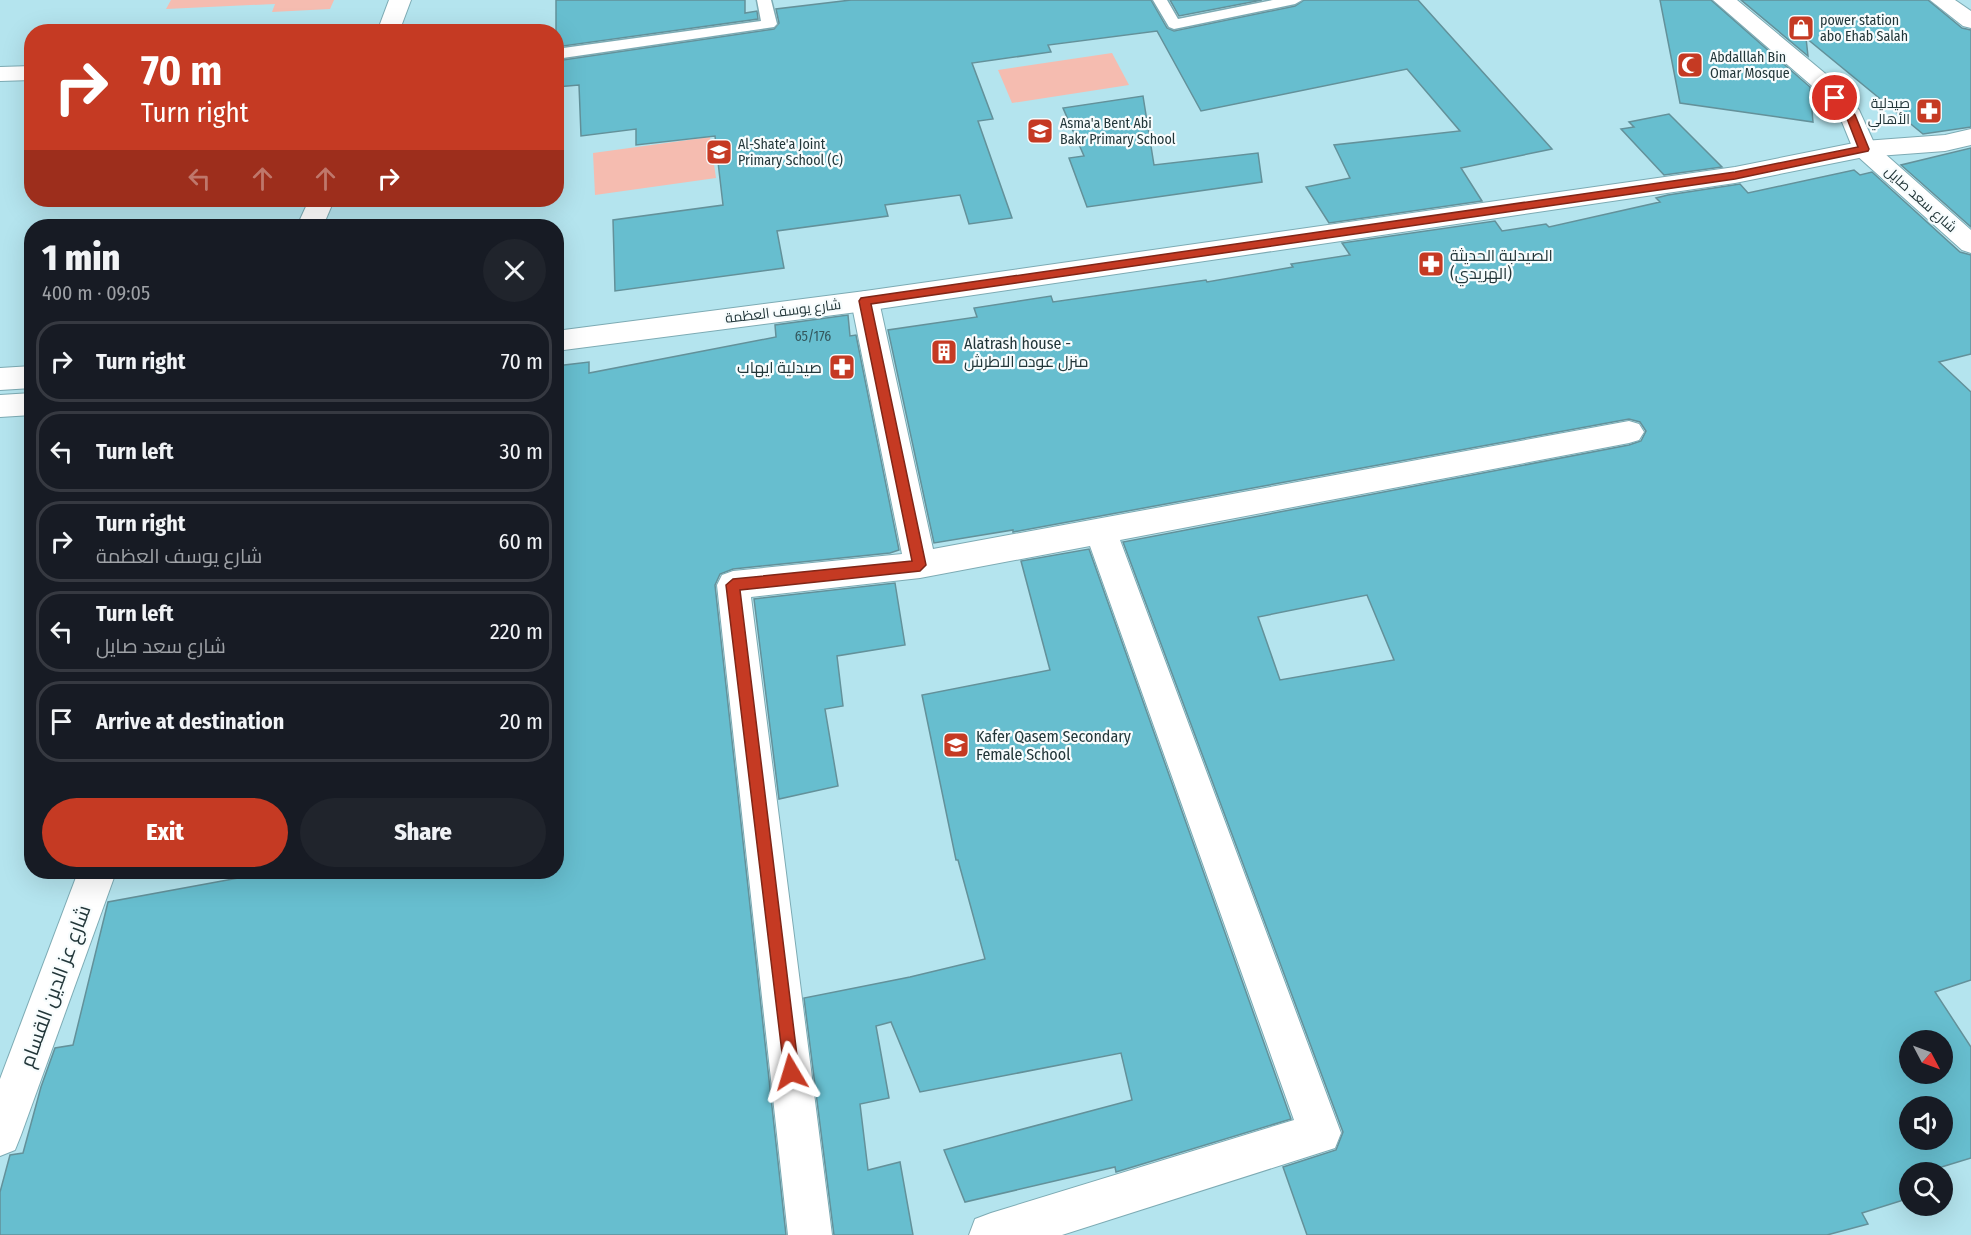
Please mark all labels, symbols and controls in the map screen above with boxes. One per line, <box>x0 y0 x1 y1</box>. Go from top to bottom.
place label: power station abo Ehab Salah <box>1820 12 1908 45</box>
shop icon: power station abo Ehab Salah <box>1786 13 1816 43</box>
text: 70 m <box>141 46 222 96</box>
icon: right <box>42 48 120 126</box>
place label: Abdalllah Bin Omar Mosque <box>1710 49 1790 82</box>
mosque icon: Abdalllah Bin Omar Mosque <box>1675 50 1705 80</box>
pin <box>1809 72 1860 123</box>
icon: arrive <box>1818 81 1851 114</box>
place label: صيدلية الأهالي <box>1868 95 1910 131</box>
pharmacy icon: صيدلية الأهالي <box>1914 96 1944 126</box>
text: Turn right <box>141 97 249 129</box>
place label: Asma'a Bent Abi Bakr Primary School <box>1060 115 1176 148</box>
school or university icon: Asma'a Bent Abi Bakr Primary School <box>1025 116 1055 146</box>
place label: Al-Shate'a Joint Primary School (C) <box>738 136 843 169</box>
school or university icon: Al-Shate'a Joint Primary School (C) <box>704 137 734 167</box>
icon: left <box>183 162 216 195</box>
icon: ahead <box>246 162 279 195</box>
icon: ahead <box>309 162 342 195</box>
icon: right <box>372 162 405 195</box>
street label: شارع سعد صايل <box>1881 163 1960 236</box>
text: 1 min <box>42 236 120 280</box>
button: close <box>483 239 546 302</box>
place label: الصيدلية الحديثة (الهريدي) <box>1450 246 1553 287</box>
pharmacy icon: الصيدلية الحديثة (الهريدي) <box>1416 249 1446 279</box>
text: 400 m · 09:05 <box>42 281 150 305</box>
street label: شارع يوسف العظمة <box>724 296 842 327</box>
house number: 65/176 <box>795 328 831 345</box>
place label: Alatrash house - منزل عوده الاطرش <box>964 334 1088 372</box>
building icon: Alatrash house - منزل عوده الاطرش <box>929 337 959 367</box>
icon: right <box>45 345 78 378</box>
text: Turn right <box>96 348 185 375</box>
text: 70 m <box>501 348 543 375</box>
pharmacy icon: صيدلية ايهاب <box>827 352 857 382</box>
place label: صيدلية ايهاب <box>737 358 822 378</box>
icon: left <box>45 435 78 468</box>
text: Turn left <box>96 438 174 465</box>
text: 30 m <box>500 438 543 465</box>
text: Turn right <box>96 510 185 537</box>
icon: right <box>45 525 78 558</box>
text: 60 m <box>499 528 543 555</box>
text: شارع يوسف العظمة <box>96 544 262 568</box>
text: Turn left <box>96 600 174 627</box>
icon: left <box>45 615 78 648</box>
text: 220 m <box>490 618 543 645</box>
text: شارع سعد صايل <box>96 634 226 658</box>
icon: arrive <box>45 705 78 738</box>
text: Arrive at destination <box>96 708 284 735</box>
text: 20 m <box>500 708 543 735</box>
place label: Kafer Qasem Secondary Female School <box>976 727 1132 764</box>
school or university icon: Kafer Qasem Secondary Female School <box>941 730 971 760</box>
button: Exit <box>42 798 288 867</box>
button: Share <box>300 798 546 867</box>
street label: شارع عز الدين القسام <box>15 902 97 1071</box>
north arrow <box>1899 1030 1953 1084</box>
map controls <box>1899 1030 1953 1216</box>
position arrow <box>759 1040 823 1104</box>
button: sound <box>1899 1096 1953 1150</box>
button: search <box>1899 1162 1953 1216</box>

